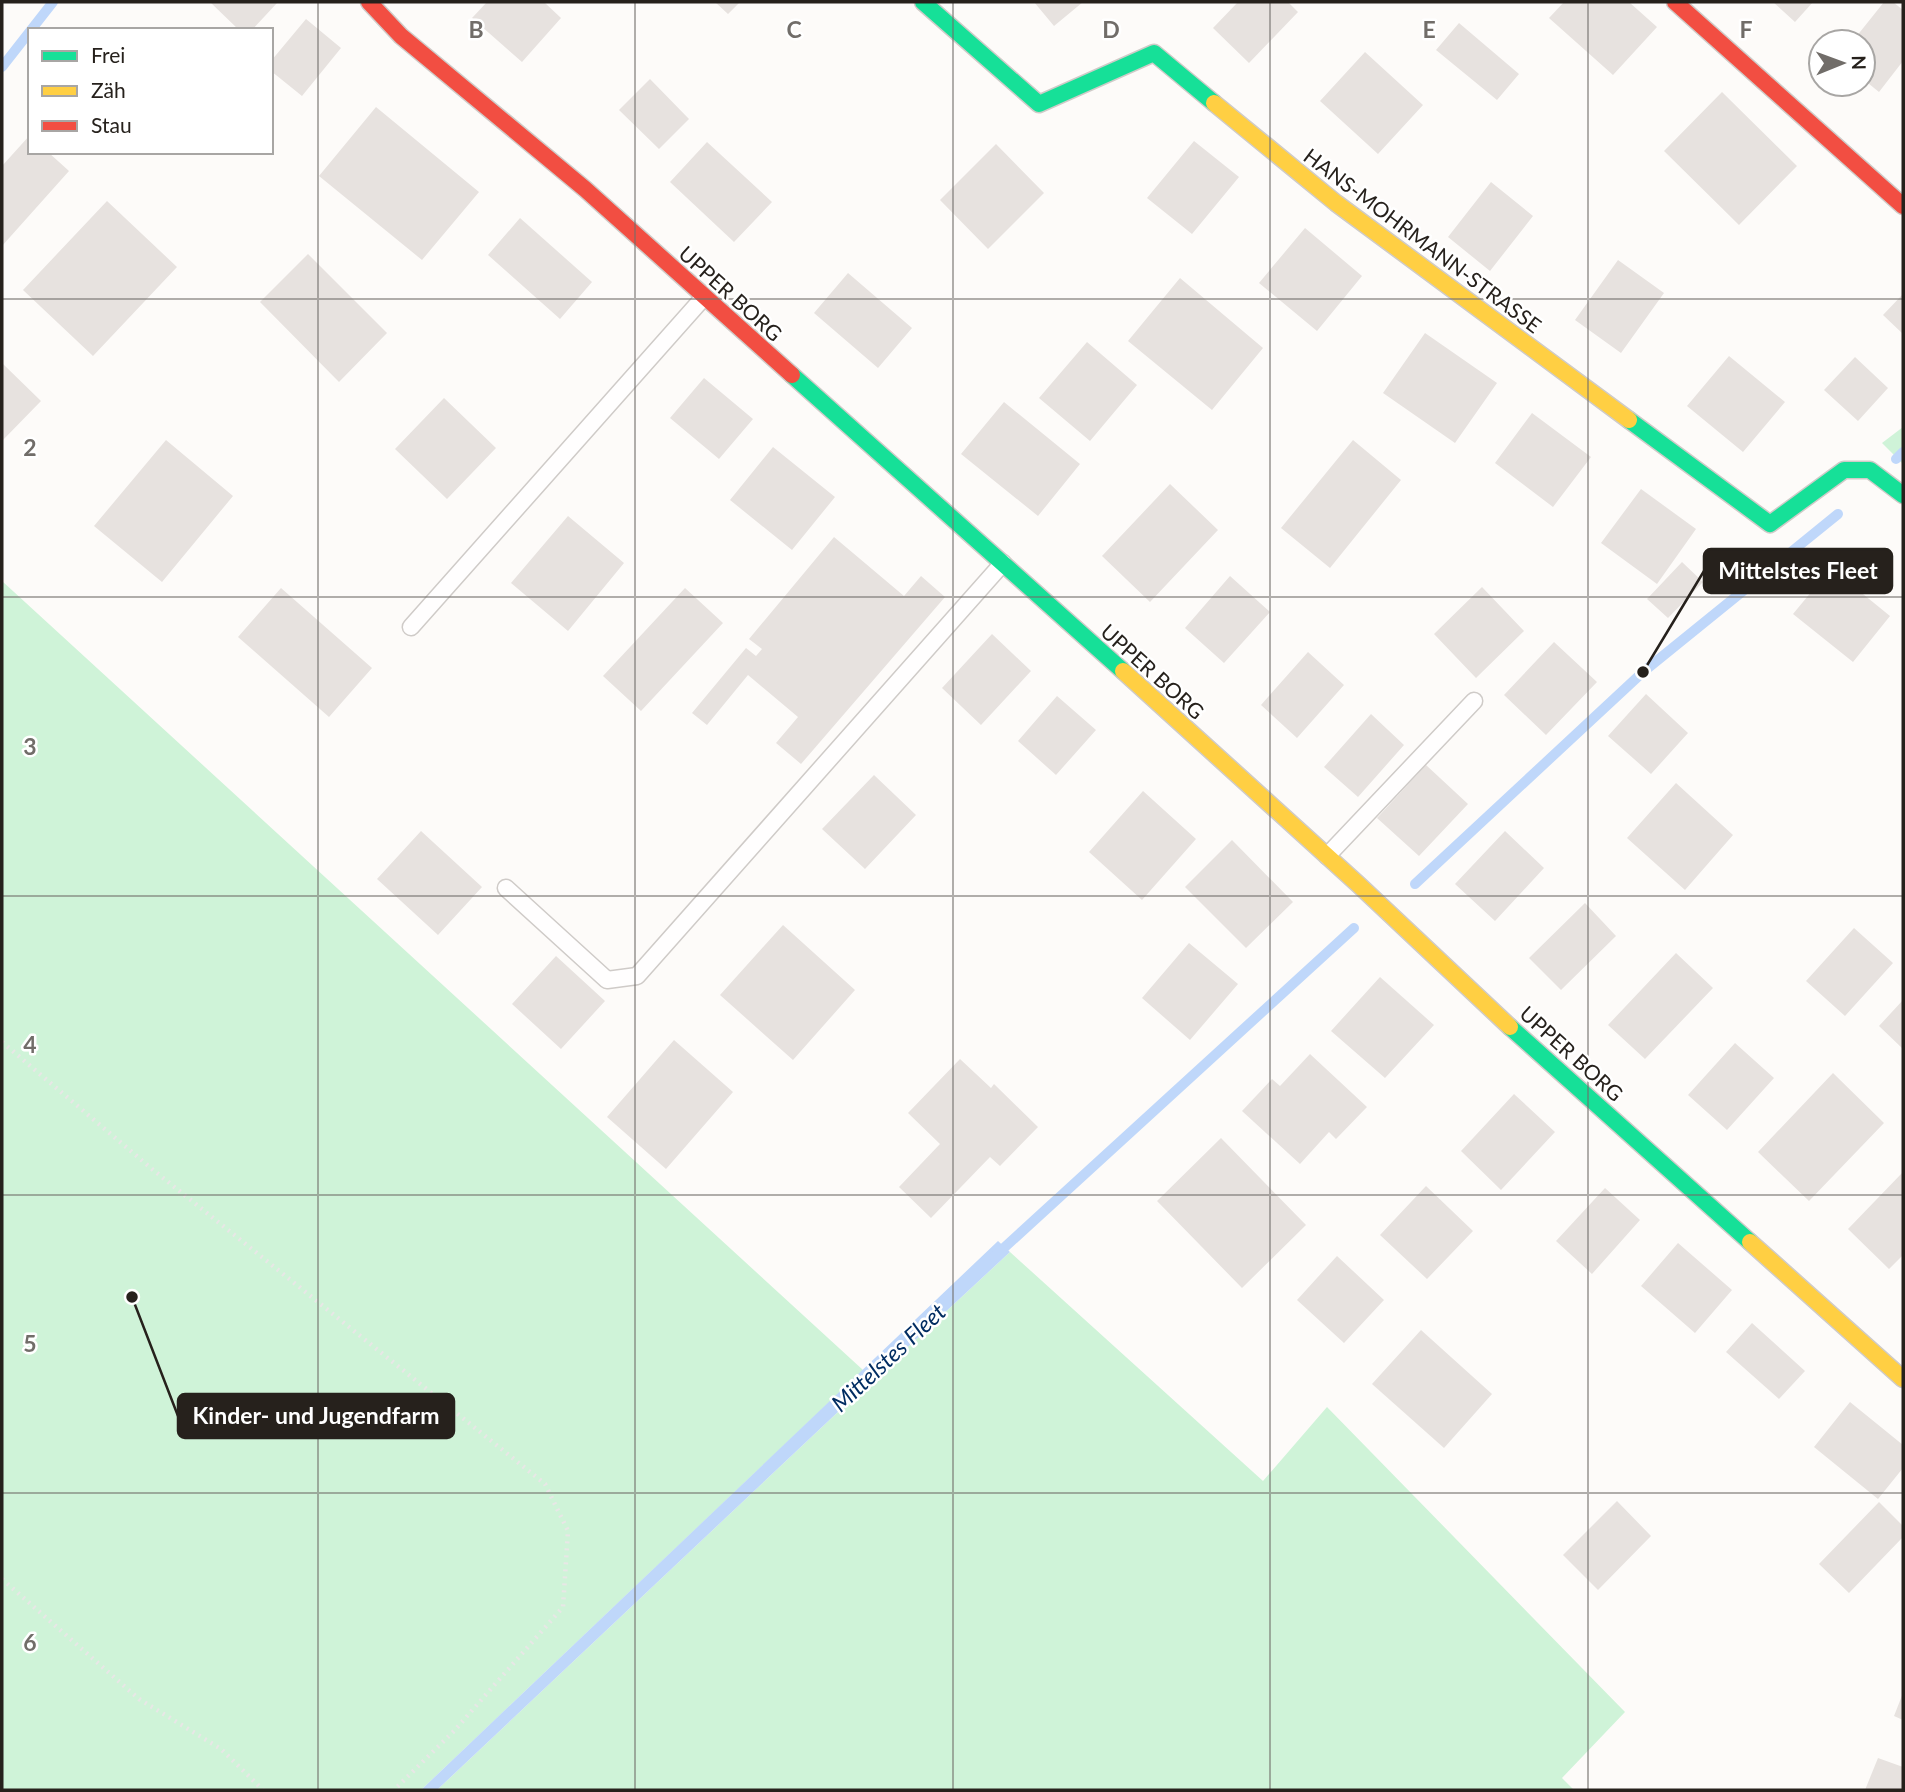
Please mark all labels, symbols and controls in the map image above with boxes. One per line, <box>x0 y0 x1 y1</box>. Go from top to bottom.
text: B <box>468 15 484 43</box>
text: C <box>786 15 802 43</box>
text: D <box>1102 15 1120 43</box>
text: E <box>1422 15 1436 43</box>
text: F <box>1739 15 1753 43</box>
legend <box>28 28 273 154</box>
north arrow <box>1807 28 1877 98</box>
text: Frei <box>91 42 125 67</box>
text: N <box>1848 55 1871 70</box>
text: Zäh <box>91 77 126 102</box>
text: Stau <box>91 112 132 137</box>
street label: HANS-MOHRMANN-STRASSE <box>1299 143 1547 337</box>
street label: UPPER BORG <box>674 240 788 346</box>
text: 2 <box>23 433 37 461</box>
callout: Mittelstes Fleet <box>1704 549 1892 593</box>
text: Mittelstes Fleet <box>1718 556 1878 584</box>
street label: UPPER BORG <box>1096 618 1210 724</box>
text: 3 <box>23 732 37 760</box>
street label: UPPER BORG <box>1515 1000 1629 1106</box>
text: 4 <box>23 1030 37 1058</box>
water label: Mittelstes Fleet <box>825 1297 951 1417</box>
text: 5 <box>23 1329 37 1357</box>
callout: Kinder- und Jugendfarm <box>178 1394 454 1438</box>
text: Kinder- und Jugendfarm <box>193 1401 439 1429</box>
text: 6 <box>23 1628 37 1656</box>

